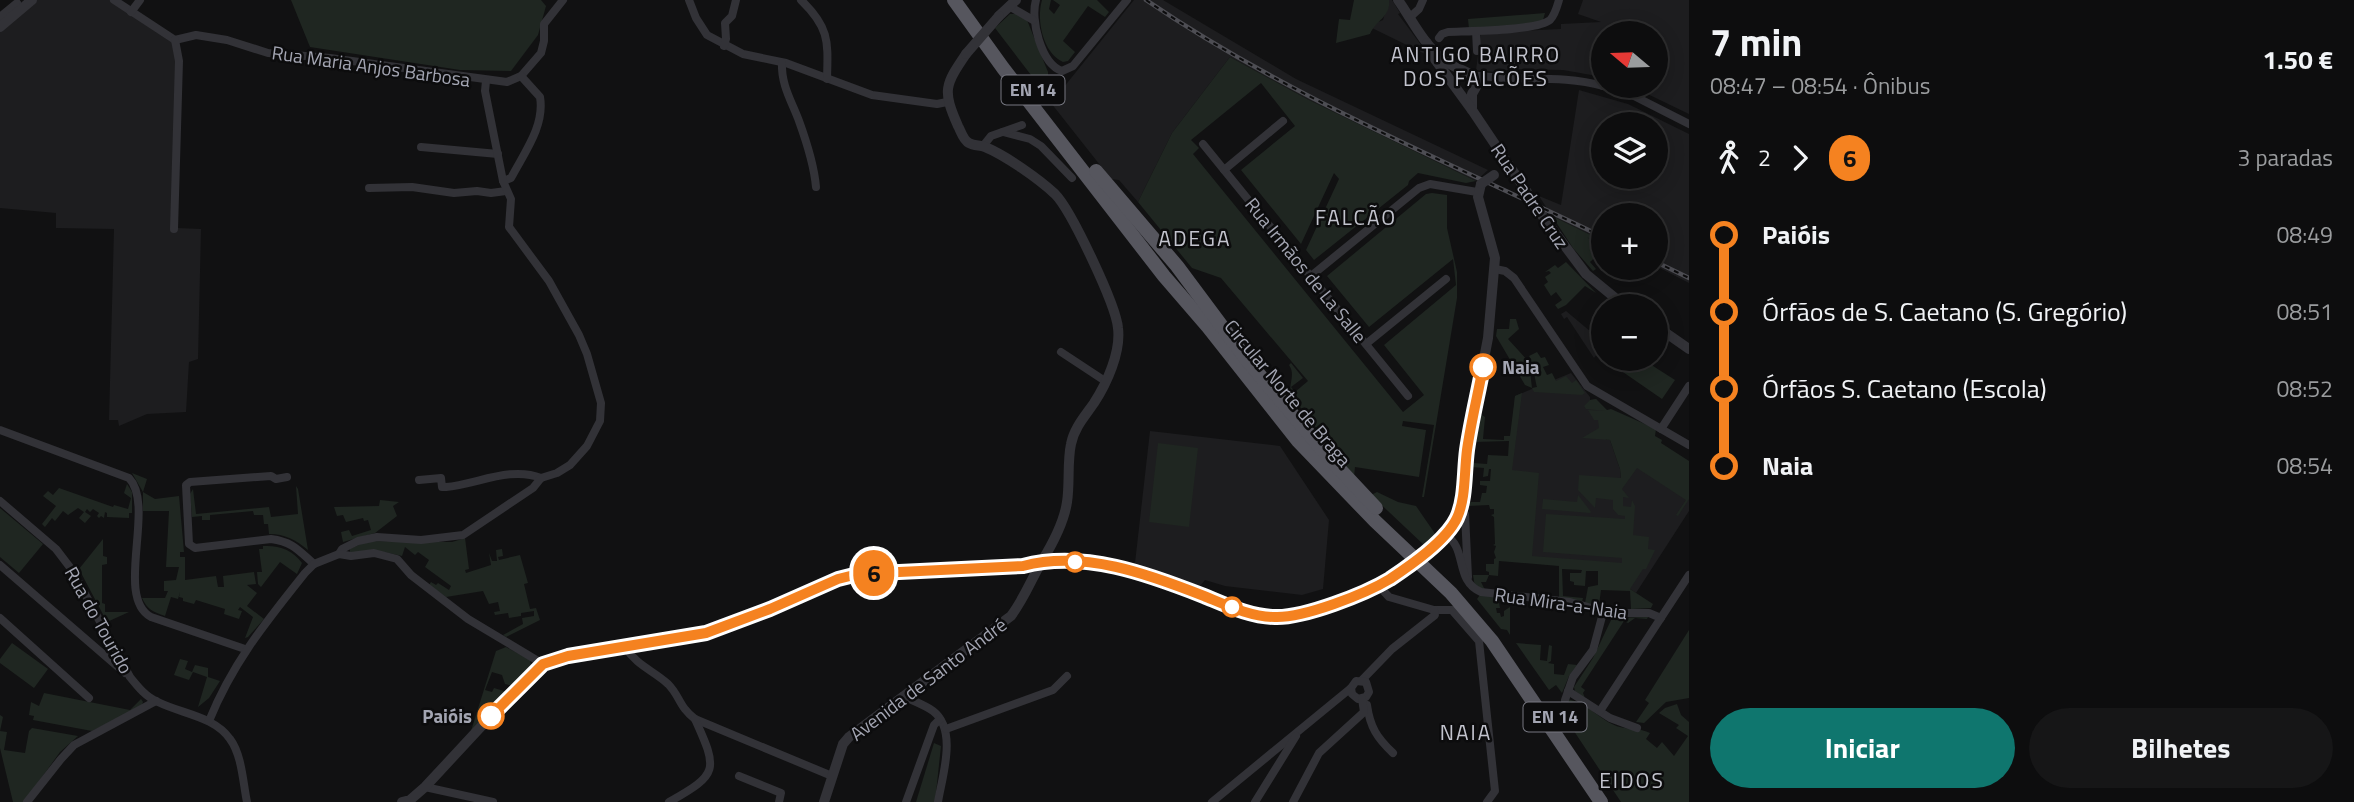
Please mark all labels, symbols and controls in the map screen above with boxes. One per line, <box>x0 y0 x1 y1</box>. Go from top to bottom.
text: 7 min <box>1710 13 1802 71</box>
north arrow <box>1591 21 1668 98</box>
map controls <box>1591 21 1668 371</box>
street label: Rua Maria Anjos Barbosa <box>270 37 473 94</box>
district label: ANTIGO BAIRRO DOS FALCÕES <box>1391 38 1561 94</box>
text: 1.50 € <box>2262 40 2333 79</box>
text: 08:47 – 08:54 · Ônibus <box>1710 68 1930 103</box>
road number: EN 14 <box>1002 76 1064 104</box>
button: layers <box>1591 112 1668 189</box>
street label: Rua Padre Cruz <box>1484 137 1577 254</box>
icon: walk <box>1710 139 1748 177</box>
icon: forward <box>1781 139 1819 177</box>
text: 2 <box>1758 140 1771 175</box>
text: 6 <box>1843 140 1856 176</box>
text: 3 paradas <box>2238 140 2333 175</box>
street label: Rua Irmãos de La Salle <box>1238 191 1374 349</box>
district label: FALCÃO <box>1315 201 1397 233</box>
button: + <box>1591 203 1668 280</box>
text: Paióis <box>1762 215 1830 254</box>
text: 08:49 <box>2276 217 2333 252</box>
district label: ADEGA <box>1159 222 1231 254</box>
text: Órfãos de S. Caetano (S. Gregório) <box>1762 292 2127 331</box>
button: − <box>1591 294 1668 371</box>
text: 08:51 <box>2276 294 2333 329</box>
street label: Circular Norte de Braga <box>1218 313 1359 473</box>
place label: Naia <box>1502 352 1540 381</box>
marker: Naia <box>1470 354 1496 380</box>
text: Órfãos S. Caetano (Escola) <box>1762 369 2047 408</box>
text: 08:52 <box>2276 371 2333 406</box>
text: Naia <box>1762 446 1813 485</box>
text: 08:54 <box>2276 448 2333 483</box>
line badge: 6 <box>851 550 897 596</box>
unlabelled marker <box>1065 552 1085 572</box>
text: 6 <box>867 555 881 591</box>
street label: Rua do Tourido <box>58 561 141 679</box>
street label: Rua Mira-a-Naia <box>1493 579 1630 626</box>
unlabelled marker <box>1222 597 1242 617</box>
street label: Avenida de Santo André <box>843 610 1012 747</box>
place label: Paióis <box>422 701 472 730</box>
road number: EN 14 <box>1524 702 1586 732</box>
marker: Paióis <box>478 703 504 729</box>
button: Iniciar <box>1710 708 2015 788</box>
button: Bilhetes <box>2029 708 2333 788</box>
district label: NAIA <box>1440 716 1492 748</box>
district label: EIDOS <box>1599 764 1665 796</box>

